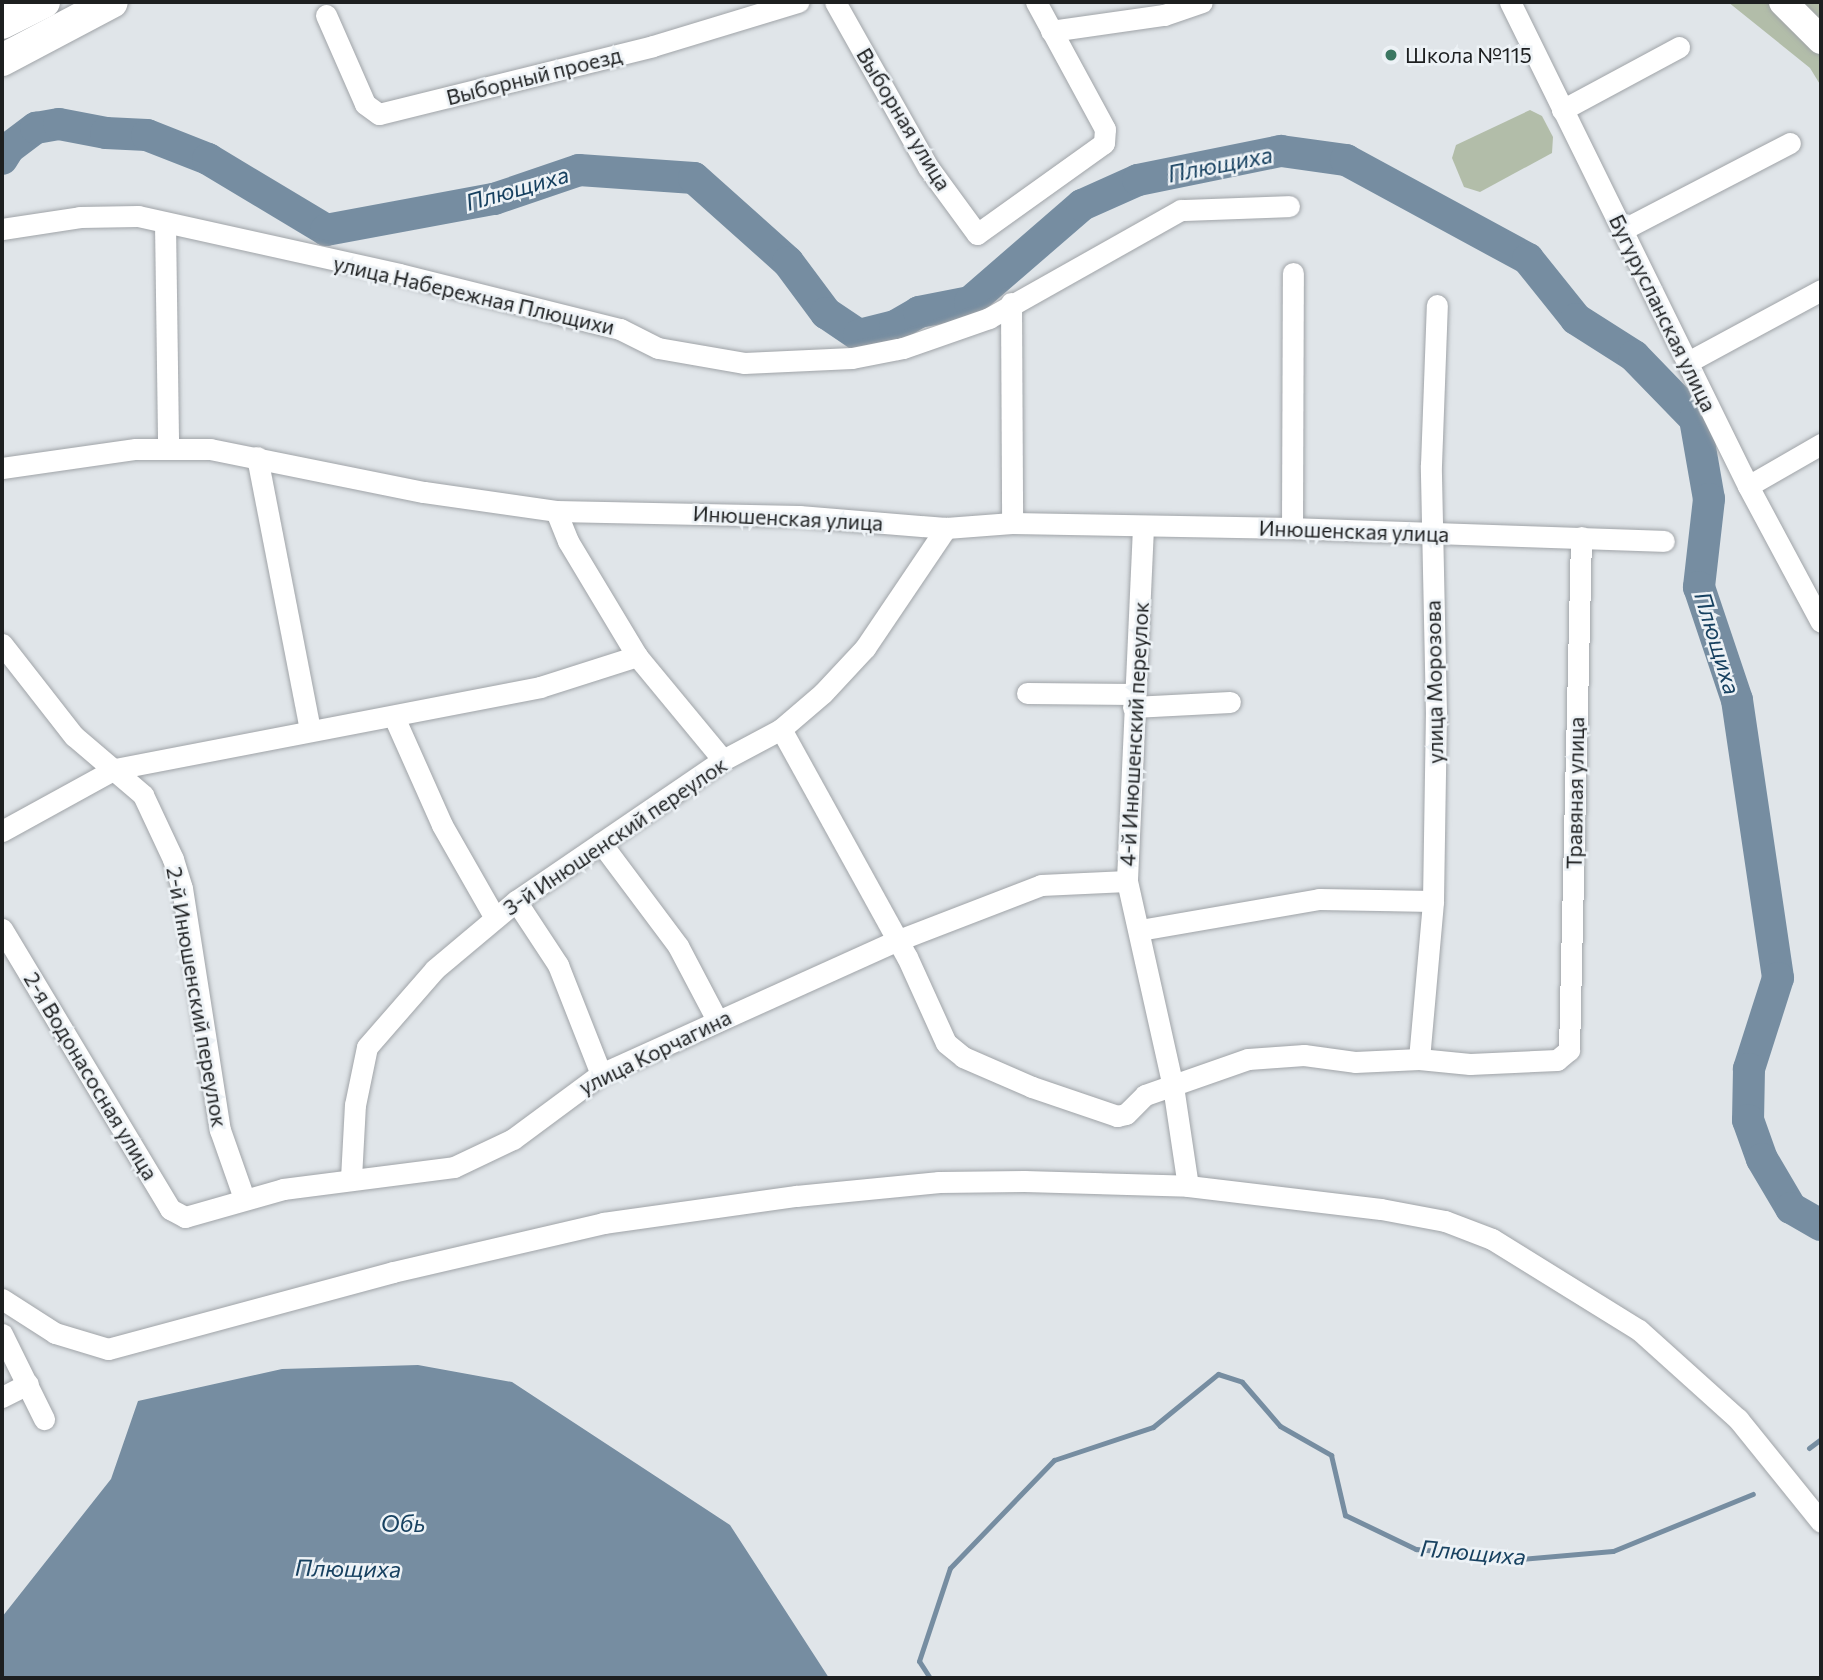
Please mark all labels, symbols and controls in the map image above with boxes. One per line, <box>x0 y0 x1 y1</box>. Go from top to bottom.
street label: Выборный проезд <box>444 42 624 110</box>
place label: Школа №115 <box>1405 42 1532 68</box>
street label: Выборная улица <box>852 43 956 195</box>
marker: Школа №115 <box>1383 47 1399 63</box>
water label: Плющиха <box>1165 140 1275 188</box>
water label: Плющиха <box>462 160 572 216</box>
street label: Бугурусланская улица <box>1604 210 1722 416</box>
street label: улица Набережная Плющихи <box>331 250 617 340</box>
street label: Инюшенская улица <box>692 500 884 536</box>
street label: Инюшенская улица <box>1258 515 1450 547</box>
water label: Плющиха <box>1689 588 1747 698</box>
street label: улица Морозова <box>1420 600 1448 764</box>
street label: 4-й Инюшенский переулок <box>1114 601 1154 867</box>
street label: Травяная улица <box>1561 717 1589 869</box>
street label: 3-й Инюшенский переулок <box>498 752 732 920</box>
street label: 2-й Инюшенский переулок <box>162 865 232 1129</box>
street label: 2-я Водонасосная улица <box>19 968 163 1184</box>
street label: улица Корчагина <box>575 1004 735 1100</box>
water label: Обь <box>381 1509 425 1537</box>
water label: Плющиха <box>1419 1534 1527 1570</box>
water label: Плющиха <box>295 1553 401 1583</box>

